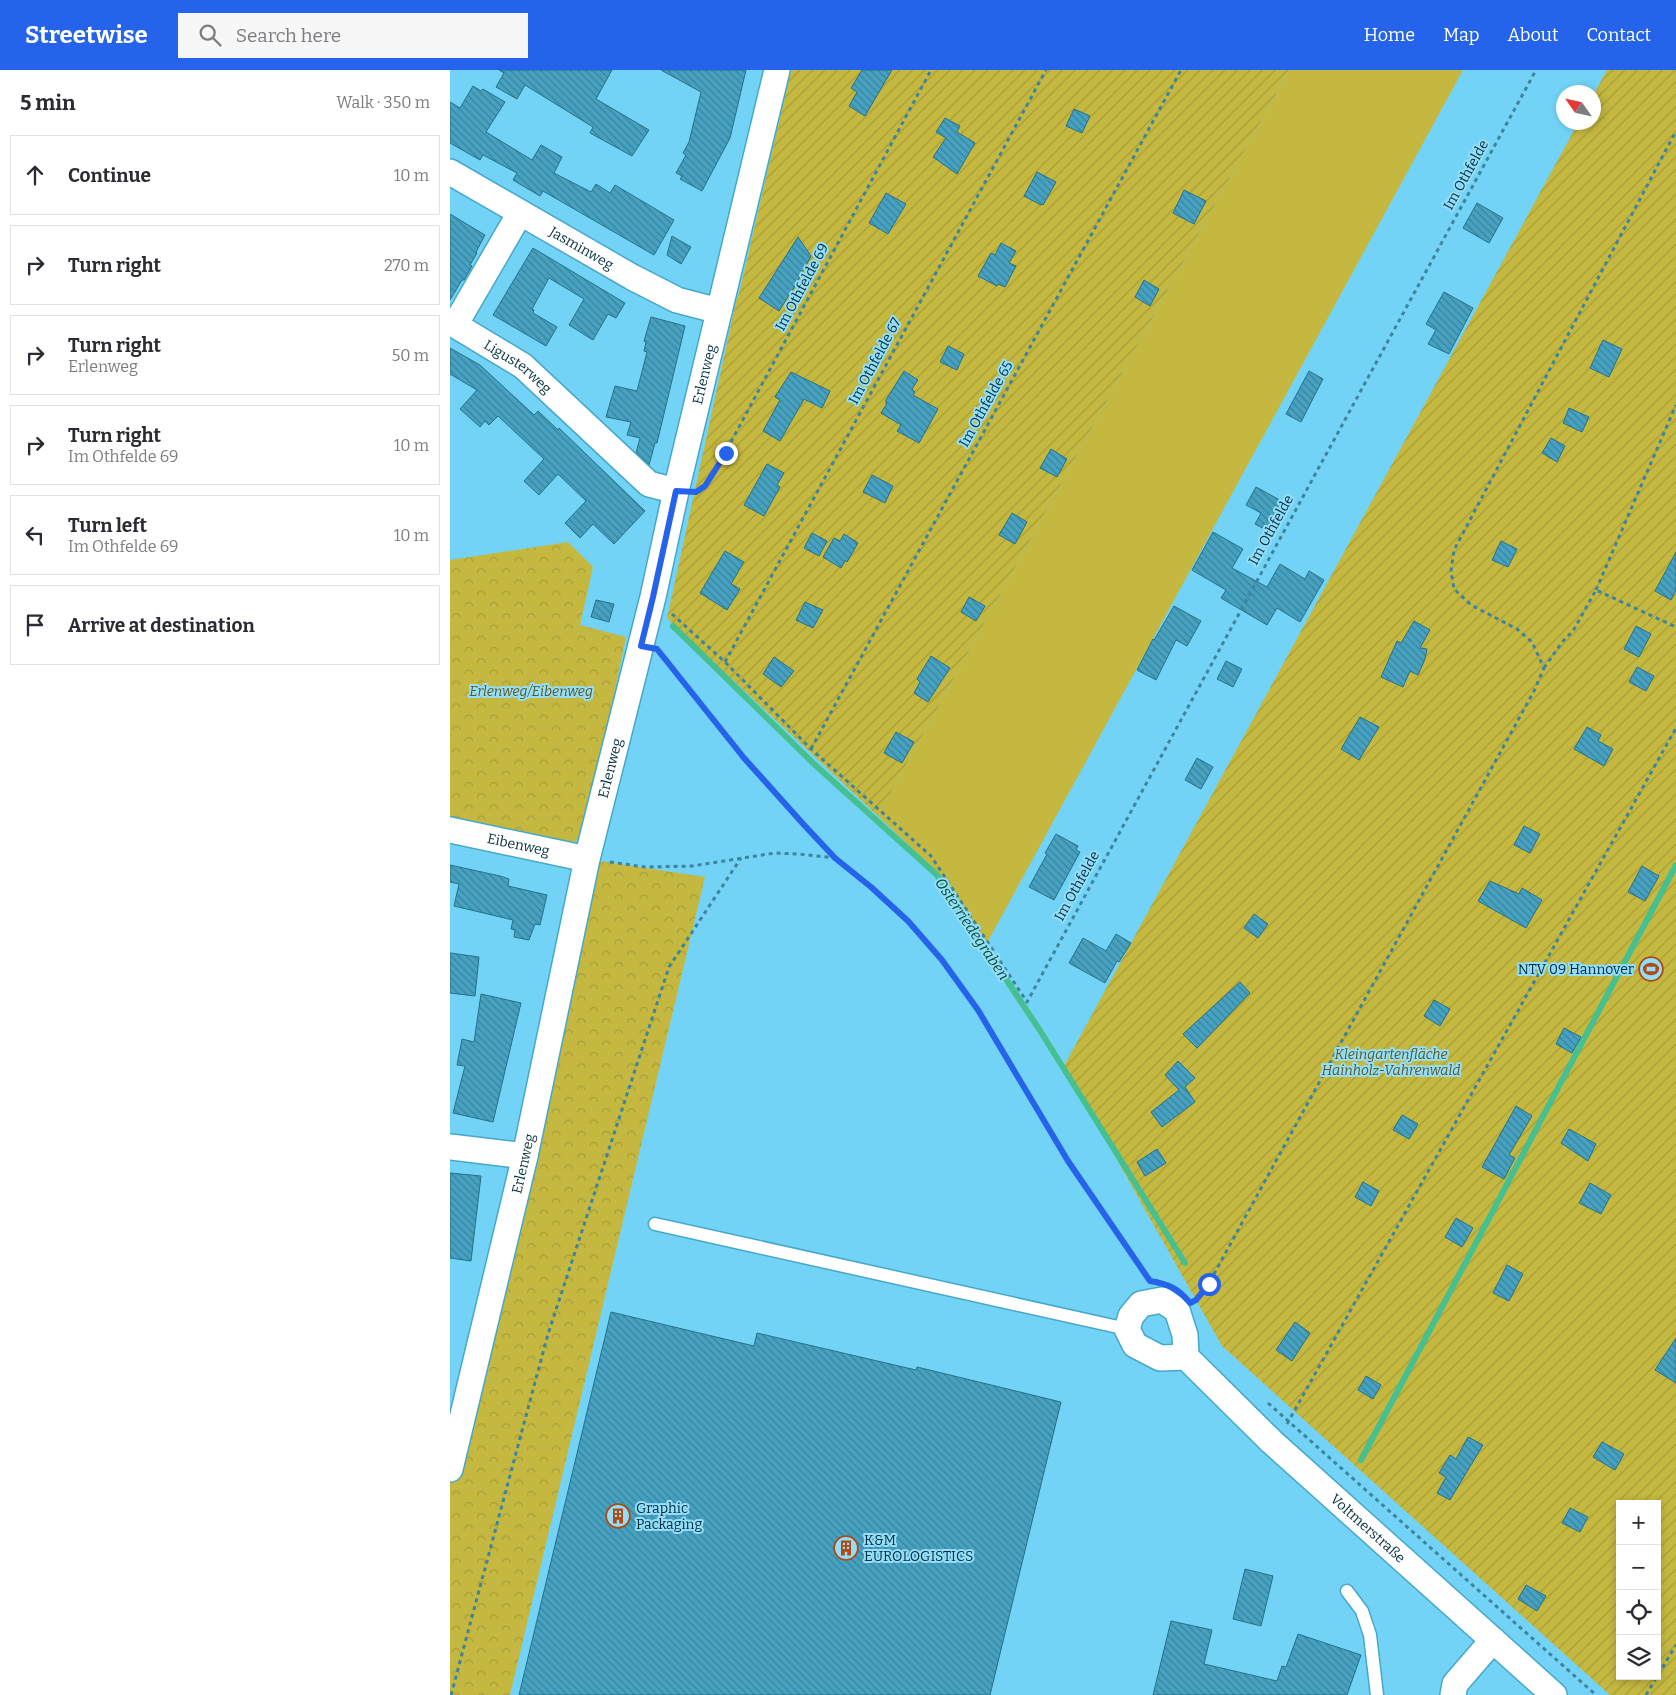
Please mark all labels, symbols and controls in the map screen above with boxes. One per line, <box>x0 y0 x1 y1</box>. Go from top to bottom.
search box <box>178 13 528 58</box>
text: Streetwise <box>25 21 148 49</box>
icon: search <box>196 21 224 49</box>
text: Search here <box>236 24 341 47</box>
text: Home <box>1364 24 1415 46</box>
text: Map <box>1443 24 1479 46</box>
text: About <box>1507 24 1558 46</box>
text: Contact <box>1586 24 1651 46</box>
north arrow <box>1556 85 1601 130</box>
text: 5 min <box>20 90 76 116</box>
text: Walk · 350 m <box>336 93 430 112</box>
street label: Im Othfelde <box>1440 137 1492 213</box>
icon: ahead <box>21 161 49 189</box>
text: Continue <box>68 164 151 187</box>
text: 10 m <box>394 166 429 185</box>
street label: Jasminweg <box>546 222 617 273</box>
street label: Im Othfelde 69 <box>772 240 832 334</box>
icon: right <box>21 251 49 279</box>
text: Turn right <box>68 254 161 277</box>
text: 270 m <box>384 256 429 275</box>
street label: Im Othfelde 67 <box>845 315 905 407</box>
text: Turn right <box>68 334 161 357</box>
street label: Ligusterweg <box>481 336 555 397</box>
icon: right <box>21 341 49 369</box>
street label: Erlenweg <box>689 342 719 406</box>
text: 50 m <box>392 346 429 365</box>
text: Erlenweg <box>68 357 138 376</box>
street label: Im Othfelde 65 <box>955 358 1017 450</box>
text: Turn right <box>68 424 161 447</box>
icon: right <box>21 431 49 459</box>
text: 10 m <box>394 436 429 455</box>
route end <box>715 442 738 465</box>
text: Im Othfelde 69 <box>68 447 178 466</box>
street label: Im Othfelde <box>1245 492 1297 568</box>
text: Turn left <box>68 514 147 537</box>
icon: left <box>21 521 49 549</box>
text: 10 m <box>394 526 429 545</box>
text: Im Othfelde 69 <box>68 537 178 556</box>
icon: arrive <box>21 611 49 639</box>
text: Arrive at destination <box>68 614 255 637</box>
park label: Erlenweg/Eibenweg <box>469 683 593 700</box>
street label: Erlenweg <box>594 736 626 800</box>
street label: Eibenweg <box>486 830 551 859</box>
street label: Im Othfelde <box>1051 848 1103 924</box>
water label: Osterriedegraben <box>931 874 1013 984</box>
sports icon: NTV 09 Hannover <box>1638 956 1664 982</box>
place label: NTV 09 Hannover <box>1518 961 1634 978</box>
park label: Kleingartenfläche Hainholz-Vahrenwald <box>1322 1046 1460 1079</box>
street label: Erlenweg <box>508 1132 538 1195</box>
route start <box>1198 1273 1221 1296</box>
street label: Voltmerstraße <box>1327 1490 1409 1566</box>
place label: Graphic Packaging <box>636 1500 702 1533</box>
map controls <box>1616 1500 1661 1680</box>
button: + <box>1616 1500 1661 1545</box>
building icon: Graphic Packaging <box>605 1503 631 1529</box>
place label: K&M EUROLOGISTICS <box>864 1532 973 1565</box>
building icon: K&M EUROLOGISTICS <box>833 1535 859 1561</box>
button: − <box>1616 1545 1661 1590</box>
button: locate <box>1616 1590 1661 1635</box>
button: layers <box>1616 1635 1661 1680</box>

